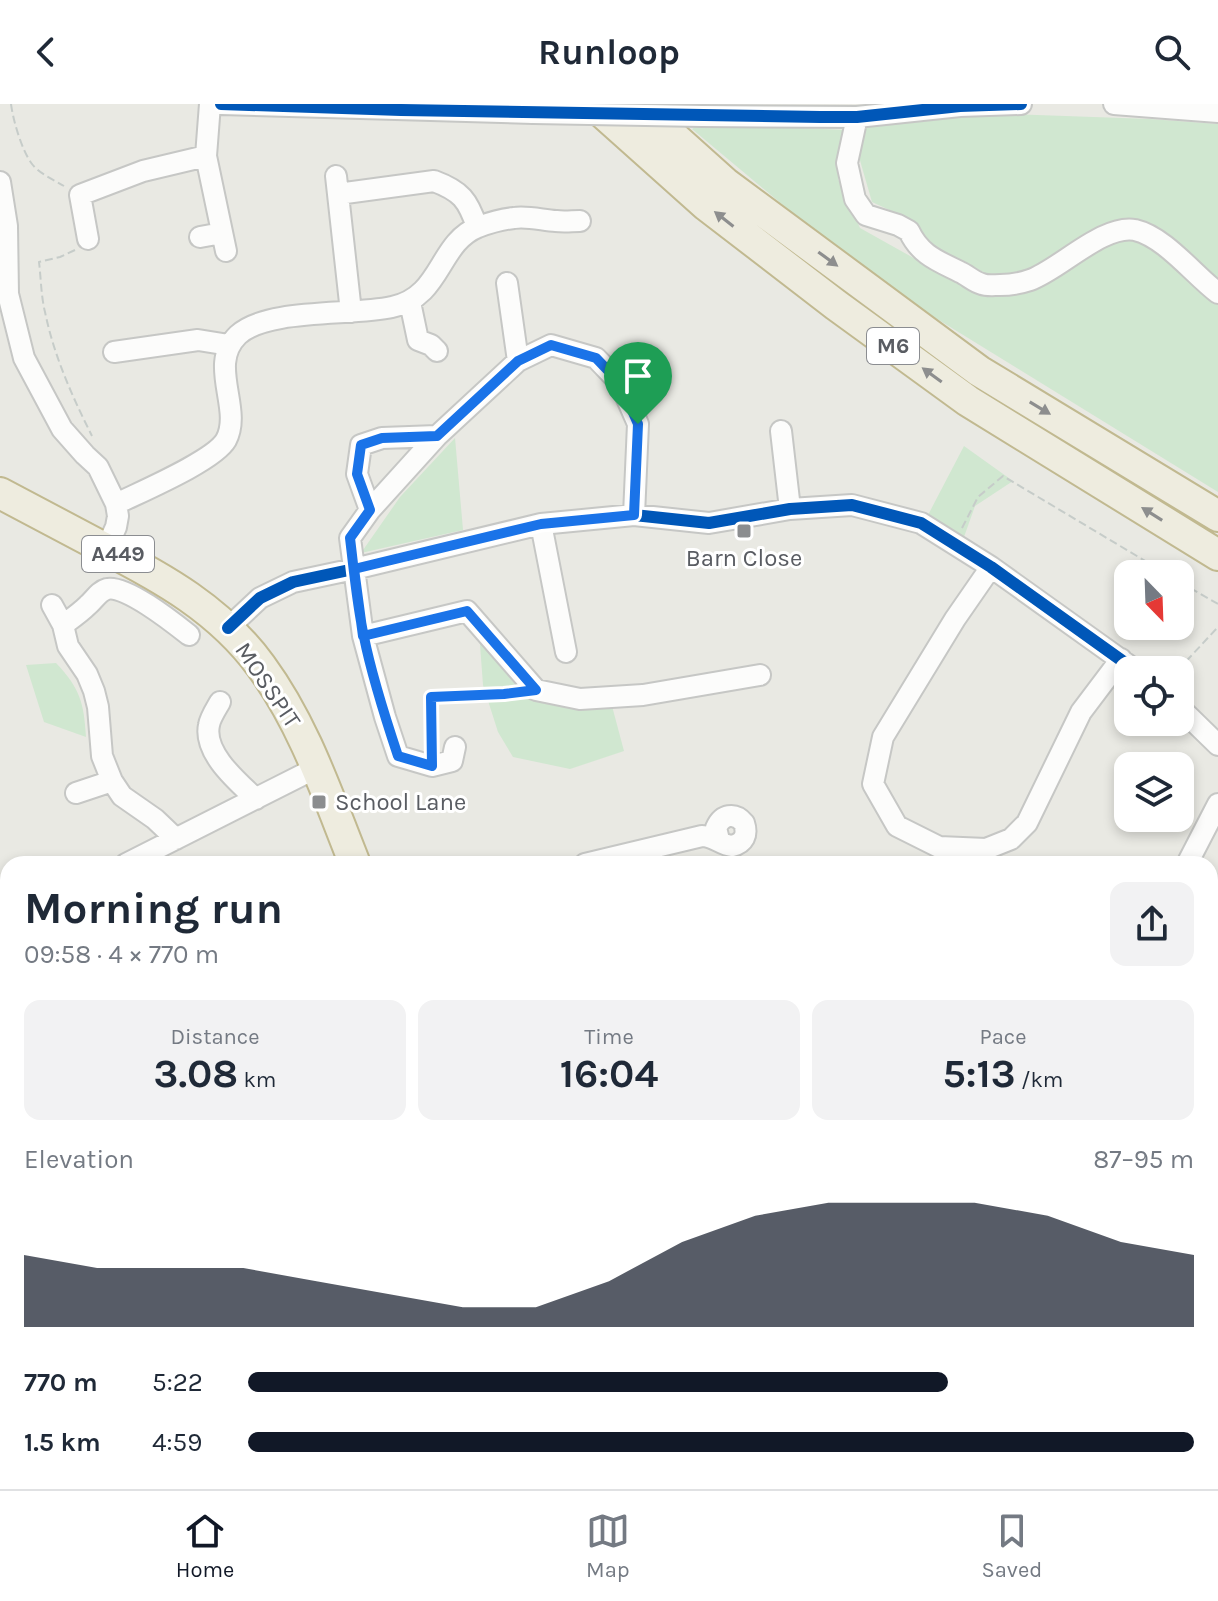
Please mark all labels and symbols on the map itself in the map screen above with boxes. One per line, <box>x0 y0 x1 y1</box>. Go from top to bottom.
one-way arrow <box>714 211 734 227</box>
one-way arrow <box>818 250 838 266</box>
road number: M6 <box>867 328 919 364</box>
pin <box>604 342 672 424</box>
one-way arrow <box>922 368 943 383</box>
one-way arrow <box>1029 401 1051 415</box>
one-way arrow <box>1141 508 1163 522</box>
marker: Barn Close <box>735 522 753 540</box>
road number: A449 <box>82 536 154 572</box>
place label: Barn Close <box>686 544 802 572</box>
north arrow <box>1114 560 1194 640</box>
street label: MOSSPIT <box>229 637 307 733</box>
place label: School Lane <box>335 788 466 816</box>
marker: School Lane <box>310 793 328 811</box>

